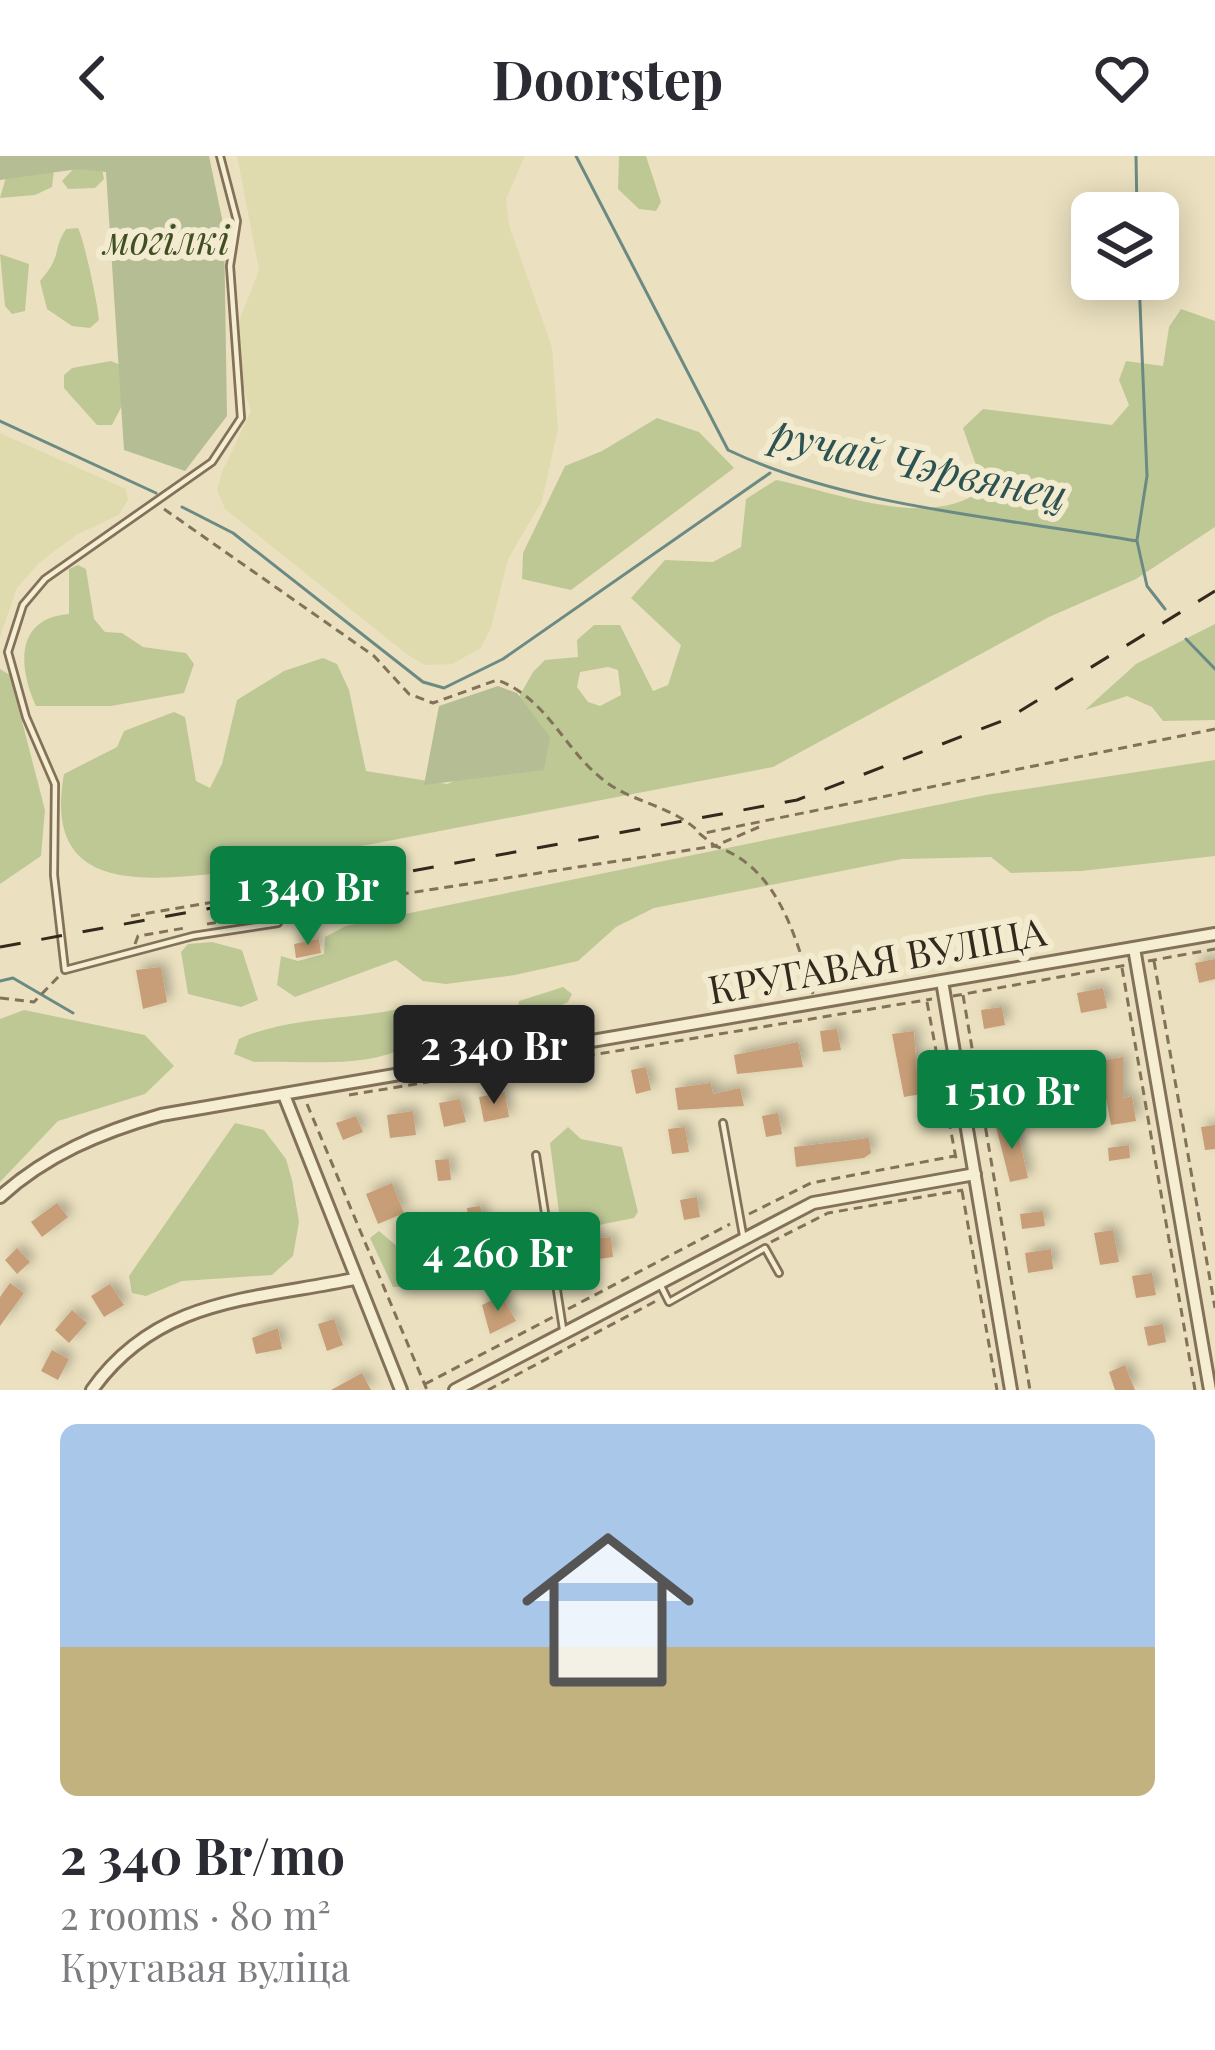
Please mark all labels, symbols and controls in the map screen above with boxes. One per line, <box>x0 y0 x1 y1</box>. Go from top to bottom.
text: Doorstep <box>492 42 723 114</box>
icon: back <box>60 45 126 111</box>
icon: heart <box>1089 45 1155 111</box>
map controls <box>1071 192 1179 300</box>
button: layers <box>1071 192 1179 300</box>
park label: могілкі <box>101 212 231 264</box>
water label: ручай Чэрвянец <box>763 404 1073 522</box>
pin: 1 340 Br <box>184 846 432 948</box>
text: 1 340 Br <box>237 859 379 911</box>
street label: КРУГАВАЯ ВУЛІЦА <box>704 904 1050 1014</box>
pin: 2 340 Br <box>370 1005 618 1107</box>
text: 2 340 Br <box>421 1018 568 1070</box>
pin: 1 510 Br <box>888 1050 1136 1152</box>
text: 1 510 Br <box>944 1063 1080 1115</box>
pin: 4 260 Br <box>374 1212 622 1314</box>
text: 4 260 Br <box>423 1225 573 1277</box>
icon: home <box>500 1502 716 1718</box>
text: 2 340 Br/mo <box>60 1820 345 1888</box>
text: 2 rooms · 80 m² <box>60 1888 331 1940</box>
text: Кругавая вуліца <box>60 1940 350 1992</box>

